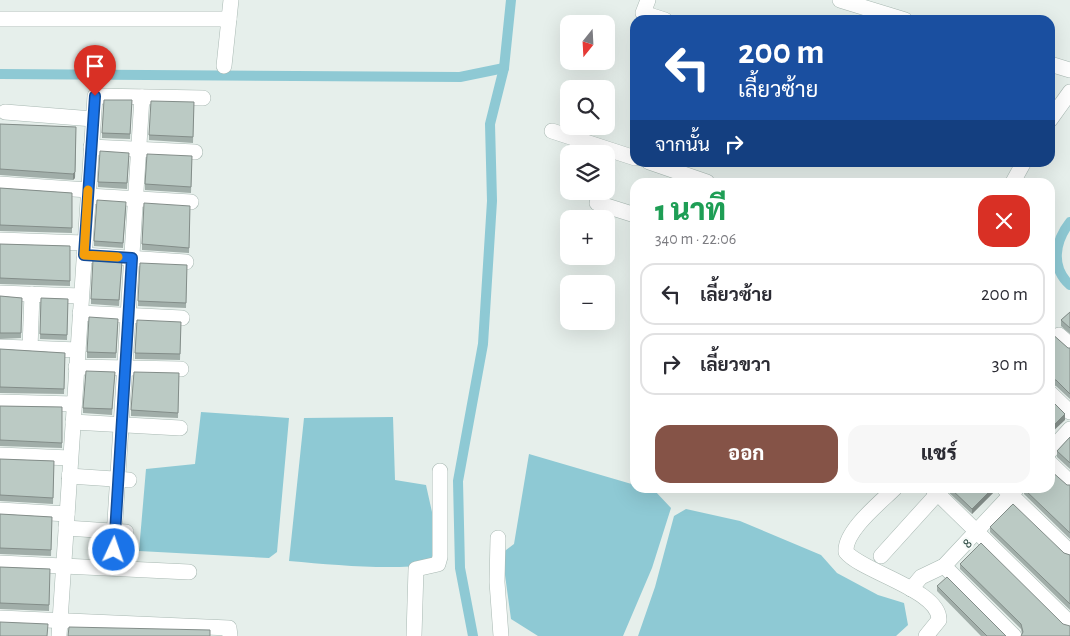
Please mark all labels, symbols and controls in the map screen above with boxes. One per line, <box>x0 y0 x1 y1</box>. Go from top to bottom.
north arrow <box>560 15 615 70</box>
map controls <box>560 15 615 330</box>
icon: left <box>655 35 720 100</box>
text: 200 m <box>738 35 825 70</box>
pin <box>74 45 116 96</box>
icon: arrive <box>81 52 109 80</box>
text: เลี้ยวซ้าย <box>738 79 818 101</box>
button: search <box>560 80 615 135</box>
icon: right <box>720 130 748 158</box>
text: จากนั้น <box>655 136 710 155</box>
button: layers <box>560 145 615 200</box>
button: close <box>978 195 1030 247</box>
text: 1 นาที <box>655 196 726 226</box>
button: + <box>560 210 615 265</box>
text: 340 m · 22:06 <box>655 231 736 247</box>
button: − <box>560 275 615 330</box>
icon: left <box>657 280 685 308</box>
text: 200 m <box>981 285 1028 304</box>
text: เลี้ยวซ้าย <box>700 286 772 305</box>
icon: right <box>657 350 685 378</box>
text: 30 m <box>992 355 1028 374</box>
text: เลี้ยวขวา <box>700 356 771 375</box>
button: ออก <box>655 425 838 483</box>
button: แชร์ <box>848 425 1030 483</box>
position arrow <box>87 523 139 575</box>
street label: 8 <box>960 536 975 551</box>

